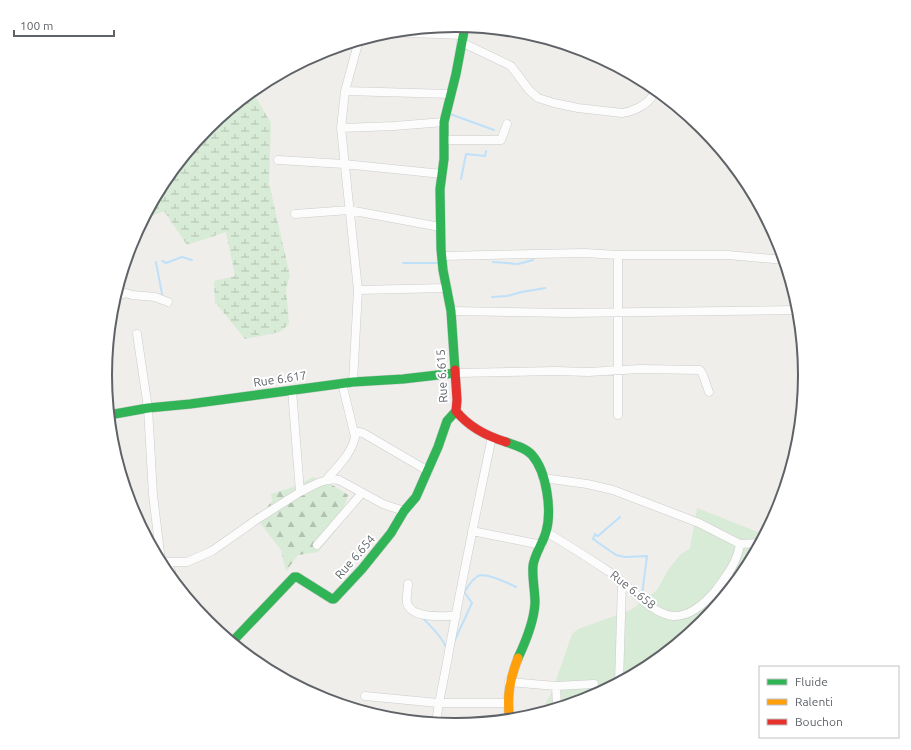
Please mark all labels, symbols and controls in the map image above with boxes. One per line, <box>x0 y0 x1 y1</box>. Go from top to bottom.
scale bar <box>14 12 114 38</box>
text: 100 m <box>20 19 53 32</box>
street label: Rue 6.615 <box>434 349 449 403</box>
street label: Rue 6.617 <box>252 368 307 389</box>
street label: Rue 6.654 <box>332 532 377 581</box>
street label: Rue 6.658 <box>608 568 659 611</box>
legend <box>759 666 899 738</box>
text: Fluide <box>795 675 828 688</box>
text: Ralenti <box>795 695 833 708</box>
text: Bouchon <box>795 715 843 728</box>

